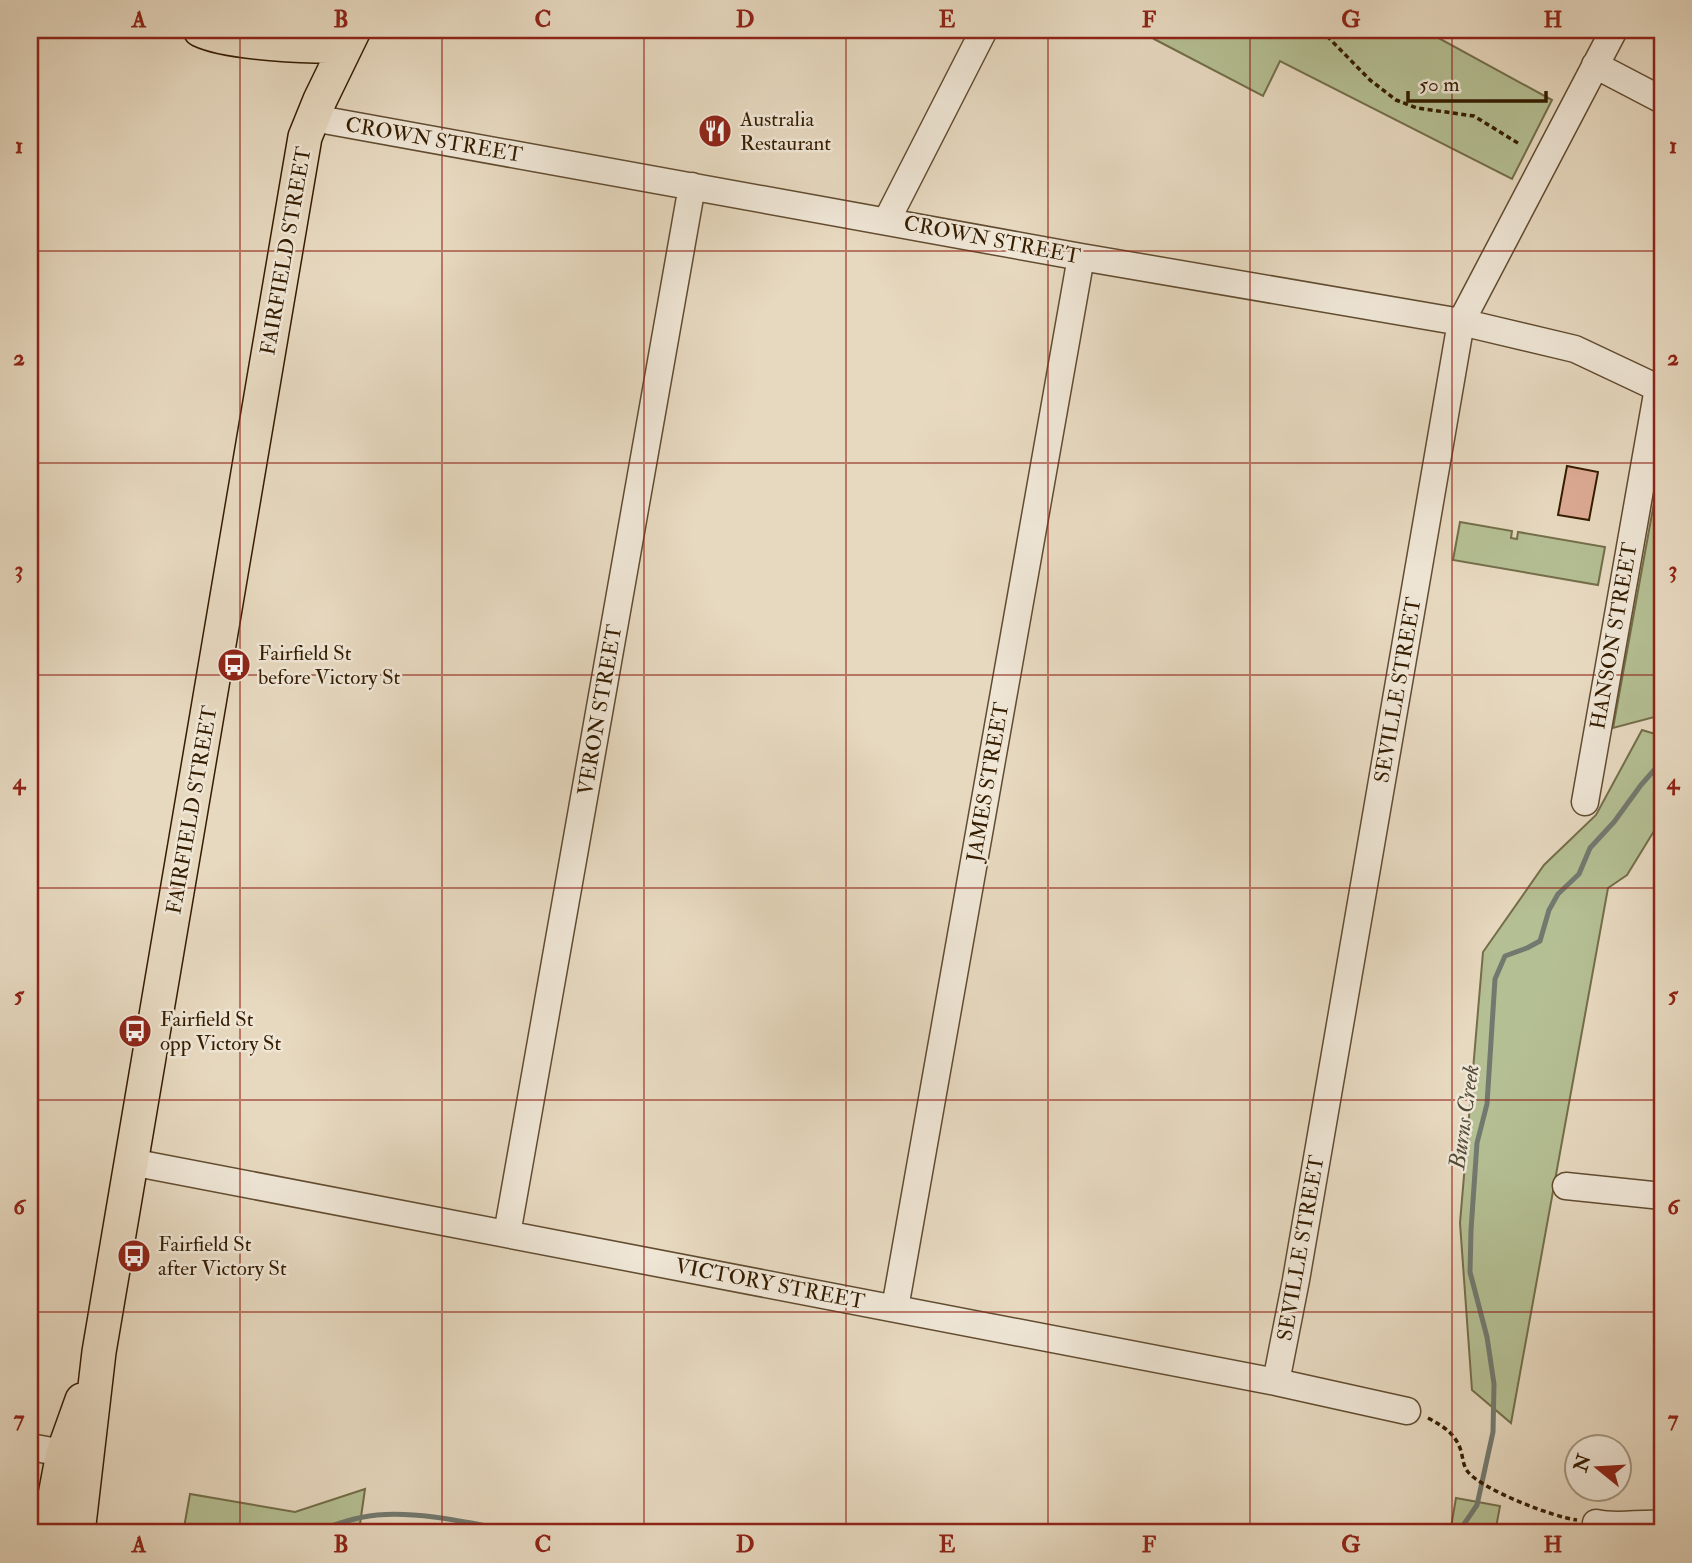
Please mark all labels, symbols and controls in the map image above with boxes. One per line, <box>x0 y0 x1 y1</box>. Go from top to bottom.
text: A <box>131 5 147 34</box>
text: B <box>333 5 349 34</box>
text: C <box>535 5 551 34</box>
text: D <box>736 5 754 34</box>
text: E <box>939 5 956 34</box>
text: F <box>1142 5 1157 34</box>
text: G <box>1341 5 1361 34</box>
text: H <box>1544 5 1563 34</box>
scale bar <box>1408 60 1547 104</box>
text: 50 m <box>1419 71 1460 98</box>
place label: Australia Restaurant <box>739 106 831 157</box>
street label: CROWN STREET <box>343 111 525 169</box>
restaurant icon: Australia Restaurant <box>696 112 734 150</box>
text: 1 <box>15 131 23 160</box>
text: 1 <box>1669 131 1677 160</box>
street label: FAIRFIELD STREET <box>254 144 318 357</box>
street label: CROWN STREET <box>901 210 1083 270</box>
text: 2 <box>13 343 25 372</box>
text: 2 <box>1667 343 1679 372</box>
street label: HANSON STREET <box>1584 540 1644 731</box>
text: 3 <box>15 555 23 584</box>
text: 3 <box>1669 555 1677 584</box>
street label: SEVILLE STREET <box>1368 595 1428 785</box>
street label: VERON STREET <box>572 622 628 797</box>
place label: Fairfield St before Victory St <box>258 640 401 691</box>
bus stop icon: Fairfield St before Victory St <box>215 646 253 684</box>
street label: JAMES STREET <box>961 700 1015 865</box>
street label: FAIRFIELD STREET <box>160 703 224 916</box>
text: 4 <box>12 767 27 796</box>
text: 4 <box>1666 767 1681 796</box>
text: 5 <box>14 980 25 1009</box>
text: 5 <box>1668 980 1679 1009</box>
place label: Fairfield St opp Victory St <box>160 1006 281 1057</box>
bus stop icon: Fairfield St opp Victory St <box>116 1012 154 1050</box>
water label: Burns Creek <box>1442 1063 1486 1172</box>
street label: SEVILLE STREET <box>1271 1153 1331 1343</box>
text: 6 <box>13 1192 27 1221</box>
text: 6 <box>1667 1192 1681 1221</box>
place label: Fairfield St after Victory St <box>158 1231 287 1282</box>
bus stop icon: Fairfield St after Victory St <box>115 1237 153 1275</box>
street label: VICTORY STREET <box>673 1252 867 1316</box>
text: 7 <box>14 1404 25 1433</box>
text: 7 <box>1668 1404 1679 1433</box>
north arrow <box>1562 1434 1632 1504</box>
text: N <box>1568 1450 1597 1476</box>
text: A <box>131 1530 147 1559</box>
text: B <box>333 1530 349 1559</box>
text: C <box>535 1530 551 1559</box>
text: D <box>736 1530 754 1559</box>
text: E <box>939 1530 956 1559</box>
text: F <box>1142 1530 1157 1559</box>
text: G <box>1341 1530 1361 1559</box>
text: H <box>1544 1530 1563 1559</box>

